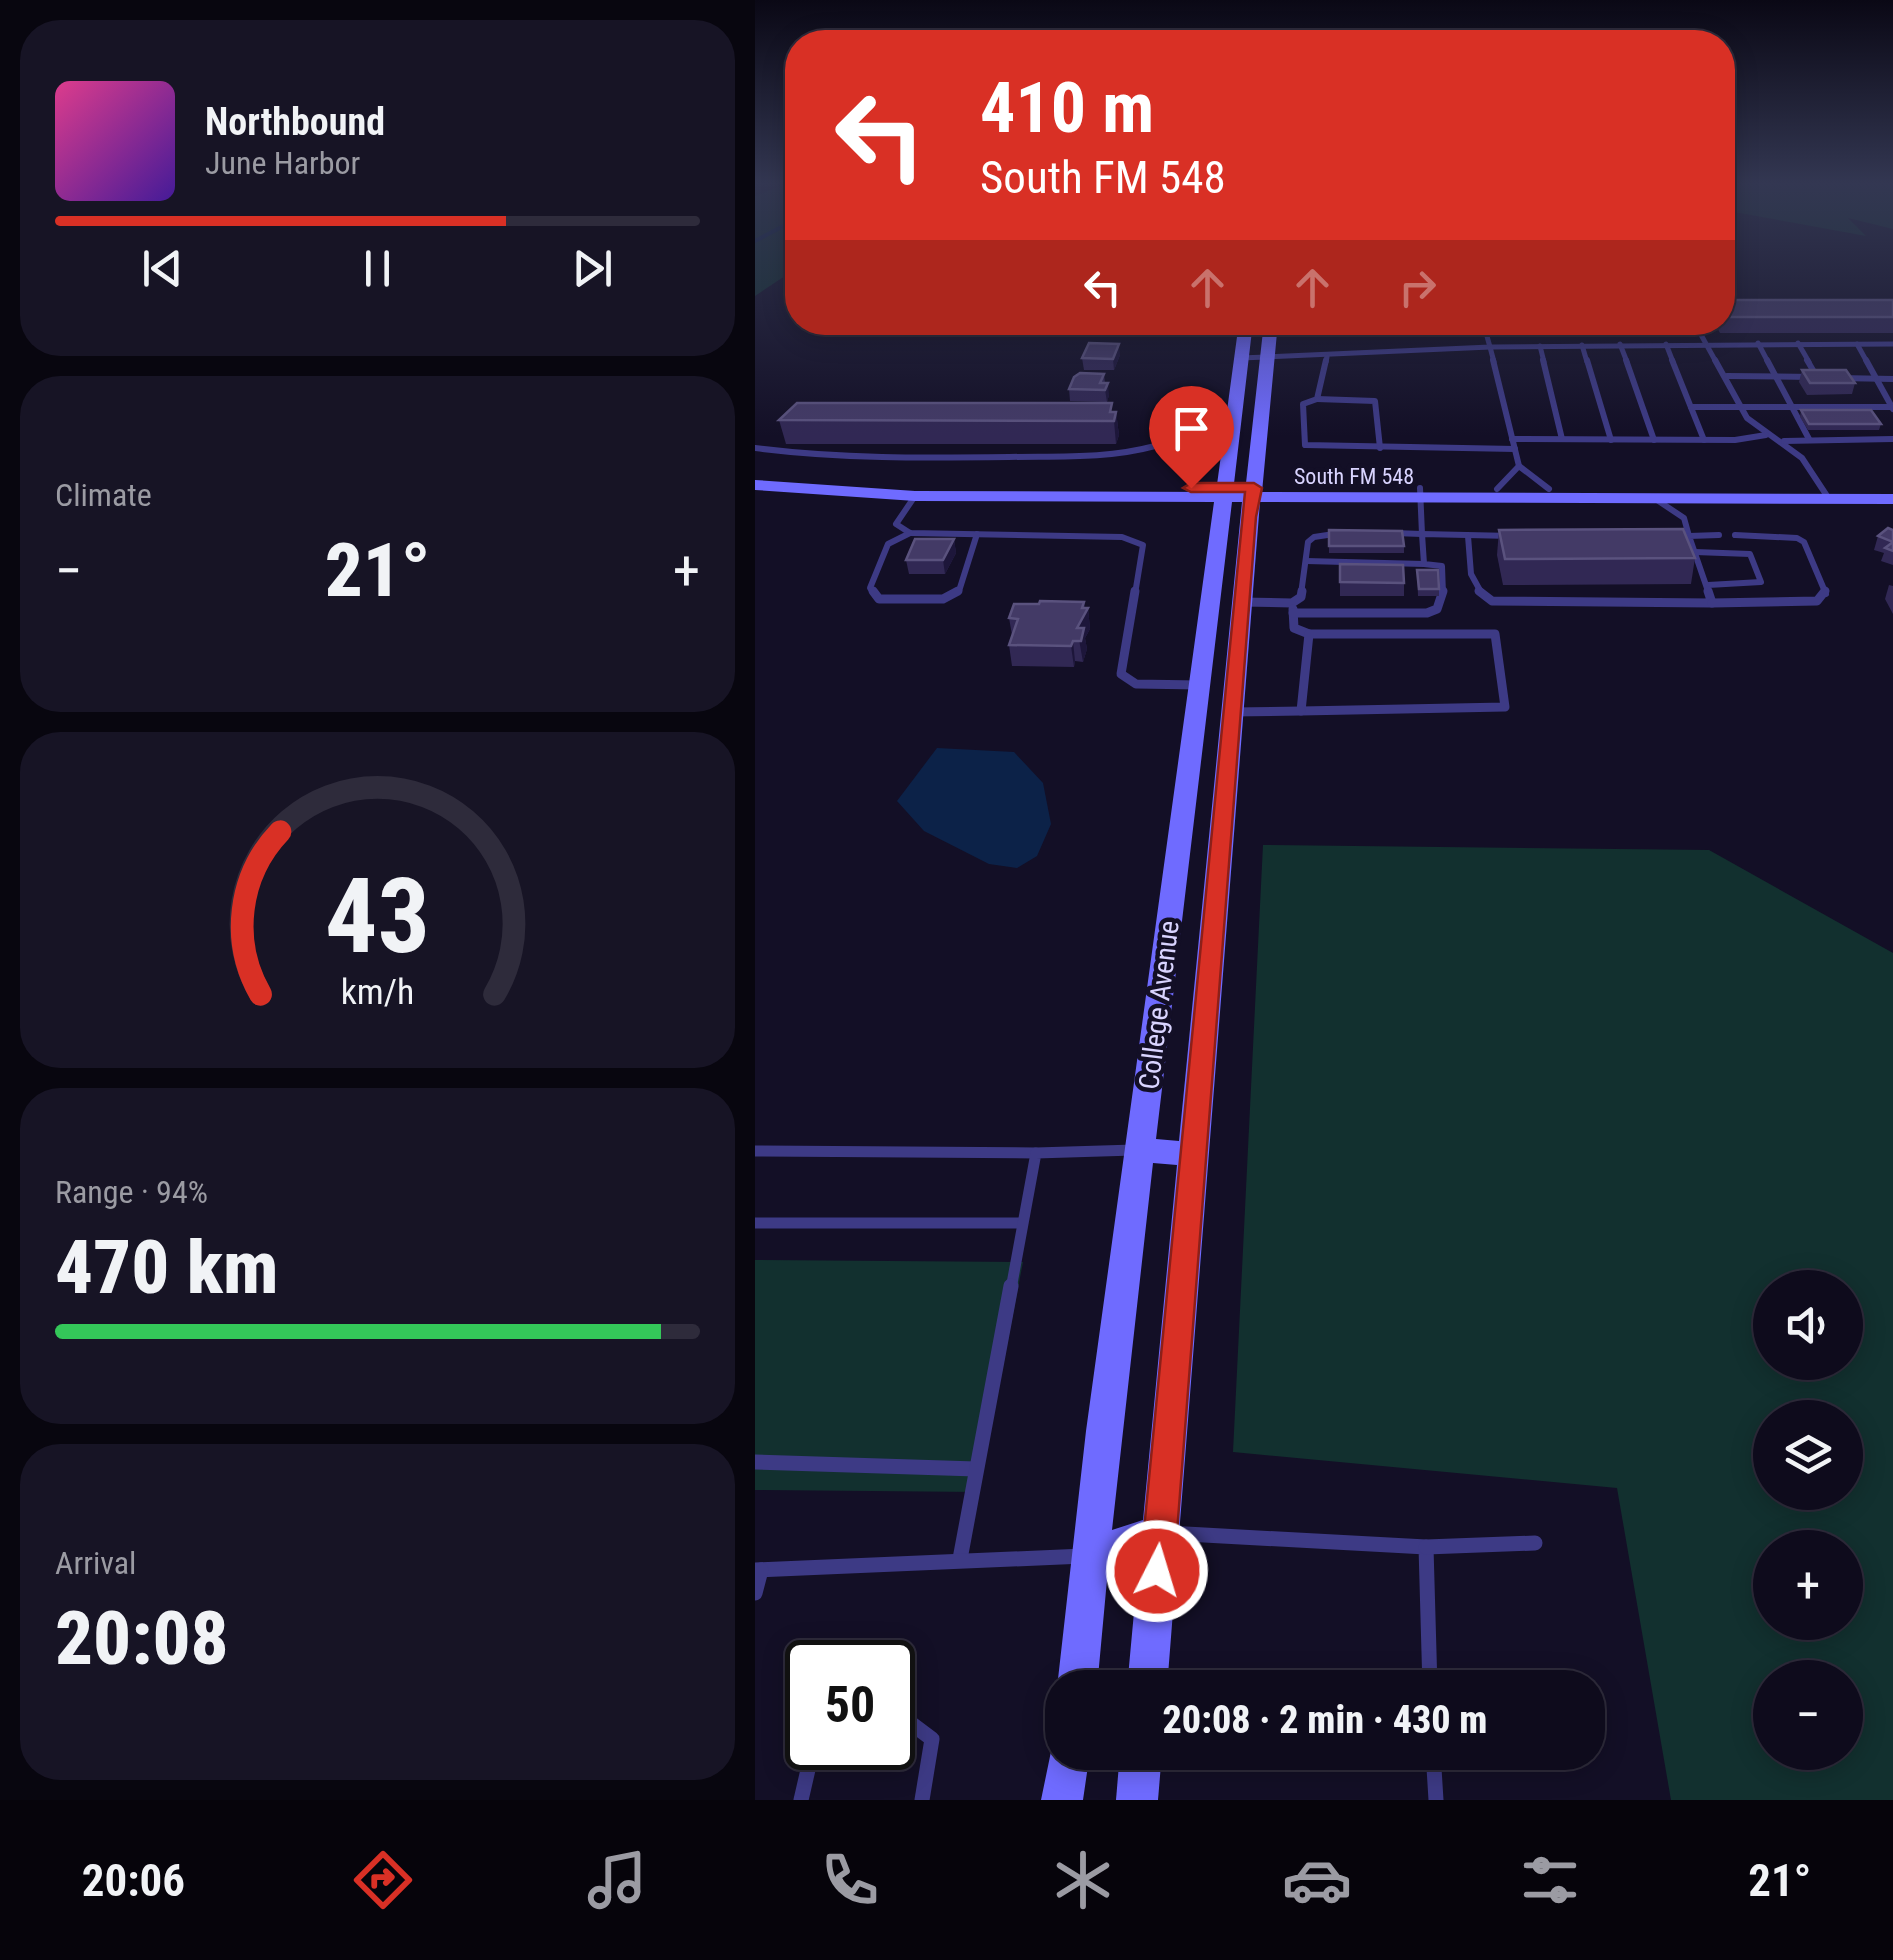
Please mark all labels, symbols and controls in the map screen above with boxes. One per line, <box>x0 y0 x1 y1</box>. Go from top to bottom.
text: 410 m <box>980 67 1154 149</box>
icon: left <box>815 70 945 200</box>
text: Northbound <box>205 100 385 144</box>
text: June Harbor <box>205 144 360 182</box>
text: South FM 548 <box>980 151 1226 204</box>
icon: previous <box>135 241 190 296</box>
icon: pause <box>350 241 405 296</box>
icon: next <box>565 241 620 296</box>
icon: left <box>1075 260 1130 315</box>
icon: ahead <box>1180 260 1235 315</box>
icon: ahead <box>1285 260 1340 315</box>
icon: right <box>1390 260 1445 315</box>
pin <box>1149 386 1234 489</box>
icon: arrive <box>1164 401 1219 456</box>
street label: South FM 548 <box>1294 464 1414 489</box>
text: Climate <box>55 476 152 514</box>
text: 21° <box>325 526 430 614</box>
text: − <box>55 539 83 603</box>
text: + <box>673 539 700 603</box>
text: 43 <box>325 856 430 977</box>
street label: College Avenue <box>1132 919 1186 1091</box>
text: km/h <box>341 971 414 1013</box>
text: Range · 94% <box>55 1173 208 1211</box>
text: 470 km <box>55 1223 278 1311</box>
map controls <box>1753 1270 1863 1770</box>
button: sound <box>1753 1270 1863 1380</box>
button: layers <box>1753 1400 1863 1510</box>
position arrow <box>1105 1519 1209 1623</box>
button: + <box>1753 1530 1863 1640</box>
text: Arrival <box>55 1544 136 1582</box>
text: 20:08 <box>55 1594 229 1682</box>
speed limit sign: 50 <box>785 1640 915 1770</box>
button: − <box>1753 1660 1863 1770</box>
text: 20:08 · 2 min · 430 m <box>1163 1698 1487 1742</box>
icon: directions <box>348 1845 418 1915</box>
icon: music <box>582 1845 652 1915</box>
icon: phone <box>815 1845 885 1915</box>
icon: climate <box>1048 1845 1118 1915</box>
icon: car <box>1282 1845 1352 1915</box>
icon: filters <box>1515 1845 1585 1915</box>
text: 20:06 <box>82 1854 185 1907</box>
text: 21° <box>1748 1854 1811 1907</box>

